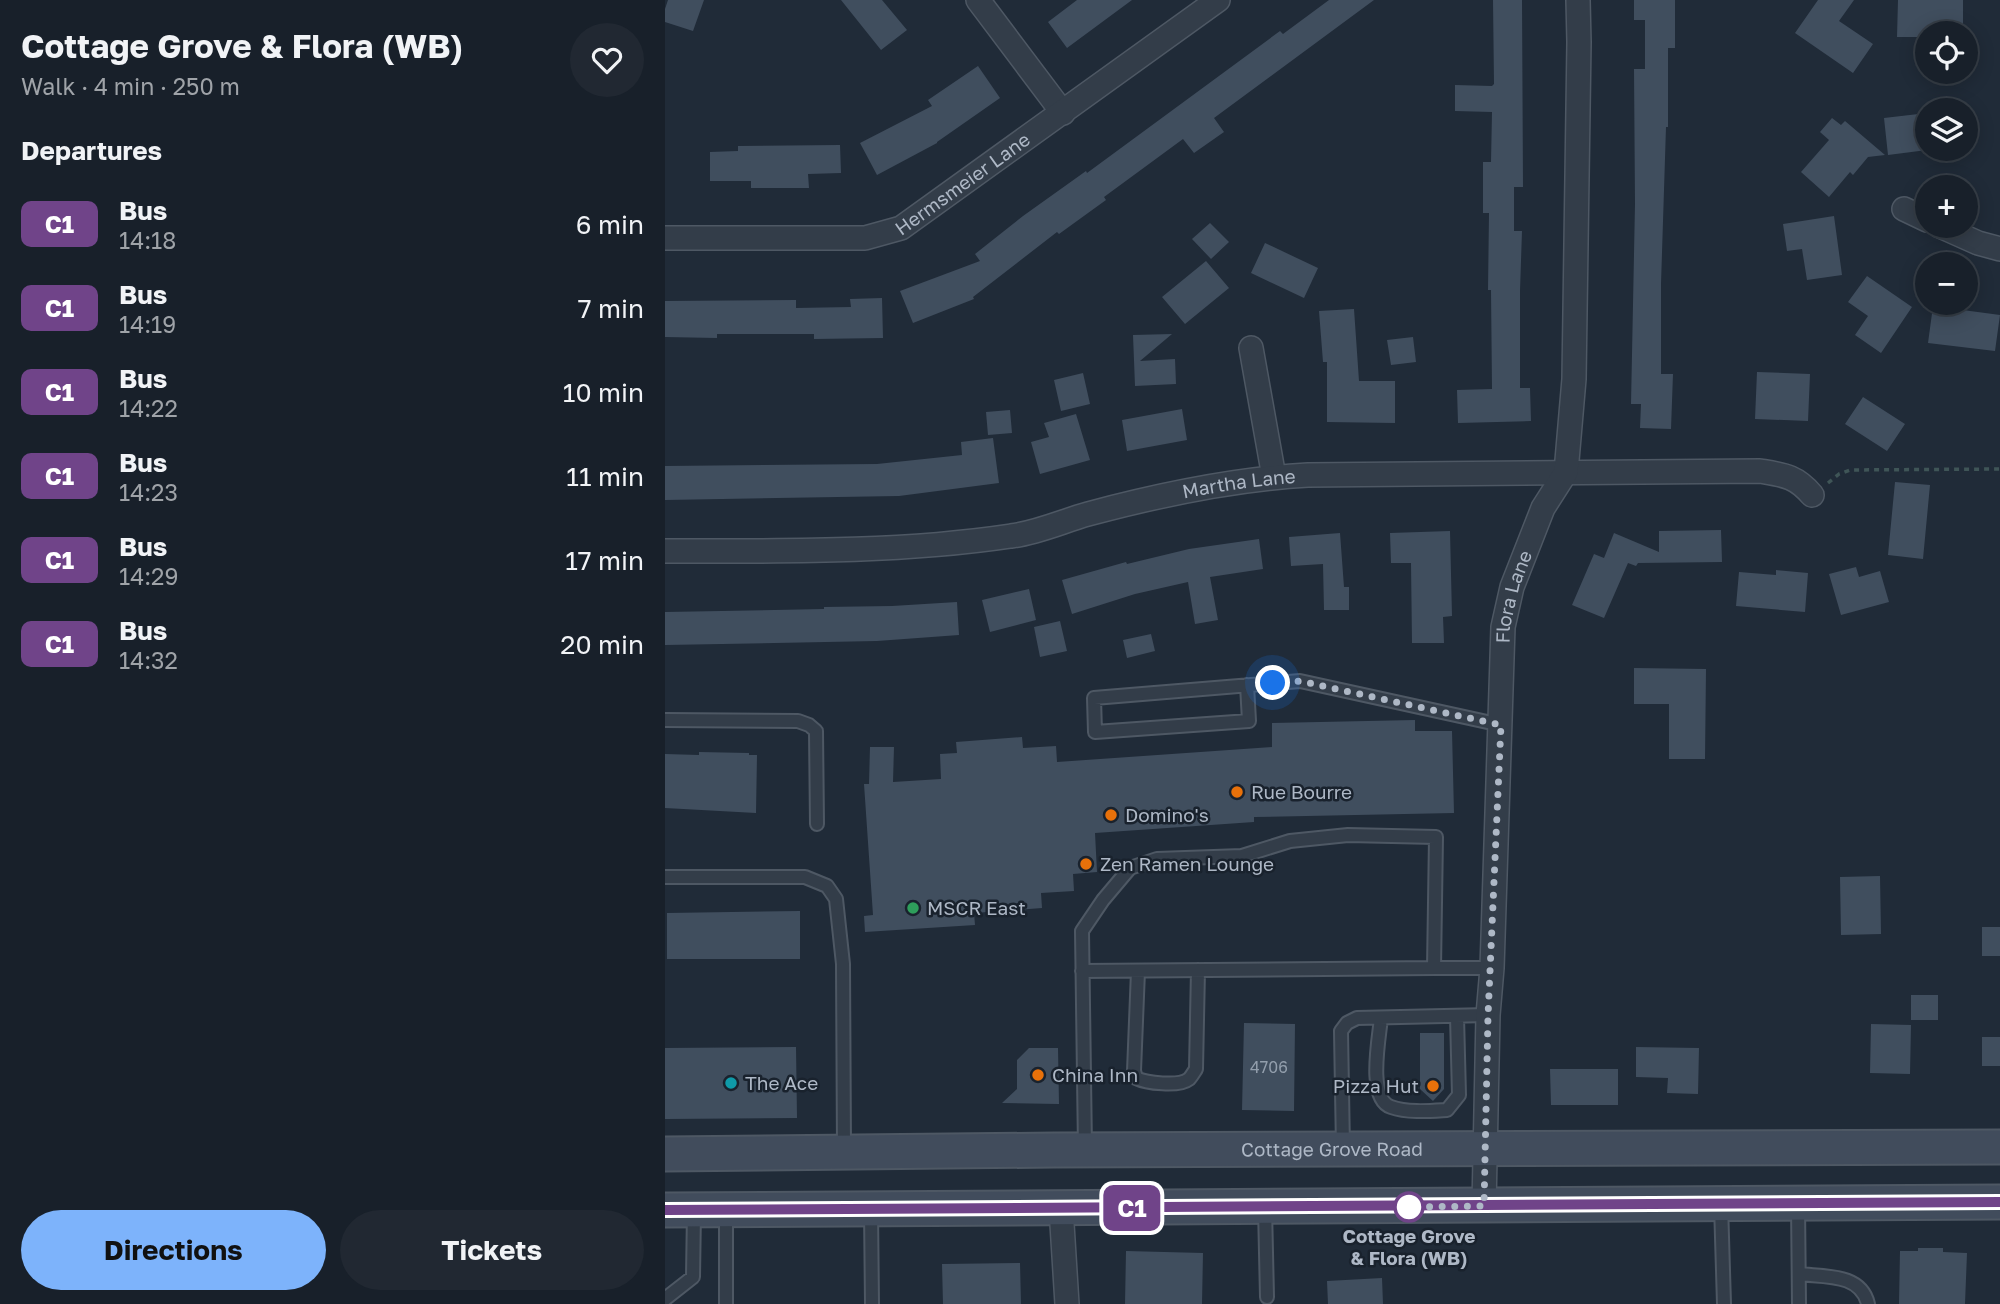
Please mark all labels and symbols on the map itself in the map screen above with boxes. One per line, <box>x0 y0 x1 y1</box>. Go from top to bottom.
street label: Hermsmeier Lane <box>890 127 1034 240</box>
street label: Martha Lane <box>1180 464 1296 503</box>
street label: Flora Lane <box>1490 547 1536 644</box>
your location <box>1255 665 1290 700</box>
place label: Rue Bourre <box>1251 780 1352 803</box>
marker: Rue Bourre <box>1229 784 1245 800</box>
place label: Domino's <box>1125 803 1209 826</box>
marker: Domino's <box>1103 807 1119 823</box>
place label: Zen Ramen Lounge <box>1100 852 1274 875</box>
marker: Zen Ramen Lounge <box>1078 856 1094 872</box>
place label: MSCR East <box>927 896 1026 919</box>
marker: MSCR East <box>905 900 921 916</box>
house number: 4706 <box>1250 1057 1288 1077</box>
place label: China Inn <box>1052 1063 1138 1086</box>
marker: China Inn <box>1030 1067 1046 1083</box>
place label: The Ace <box>745 1071 818 1094</box>
place label: Pizza Hut <box>1333 1074 1419 1097</box>
marker: The Ace <box>723 1075 739 1091</box>
marker: Pizza Hut <box>1425 1078 1441 1094</box>
street label: Cottage Grove Road <box>1241 1137 1423 1160</box>
line badge: C1 <box>1100 1185 1163 1231</box>
marker: Cottage Grove & Flora (WB) <box>1394 1192 1424 1222</box>
place label: Cottage Grove & Flora (WB) <box>1343 1224 1475 1269</box>

